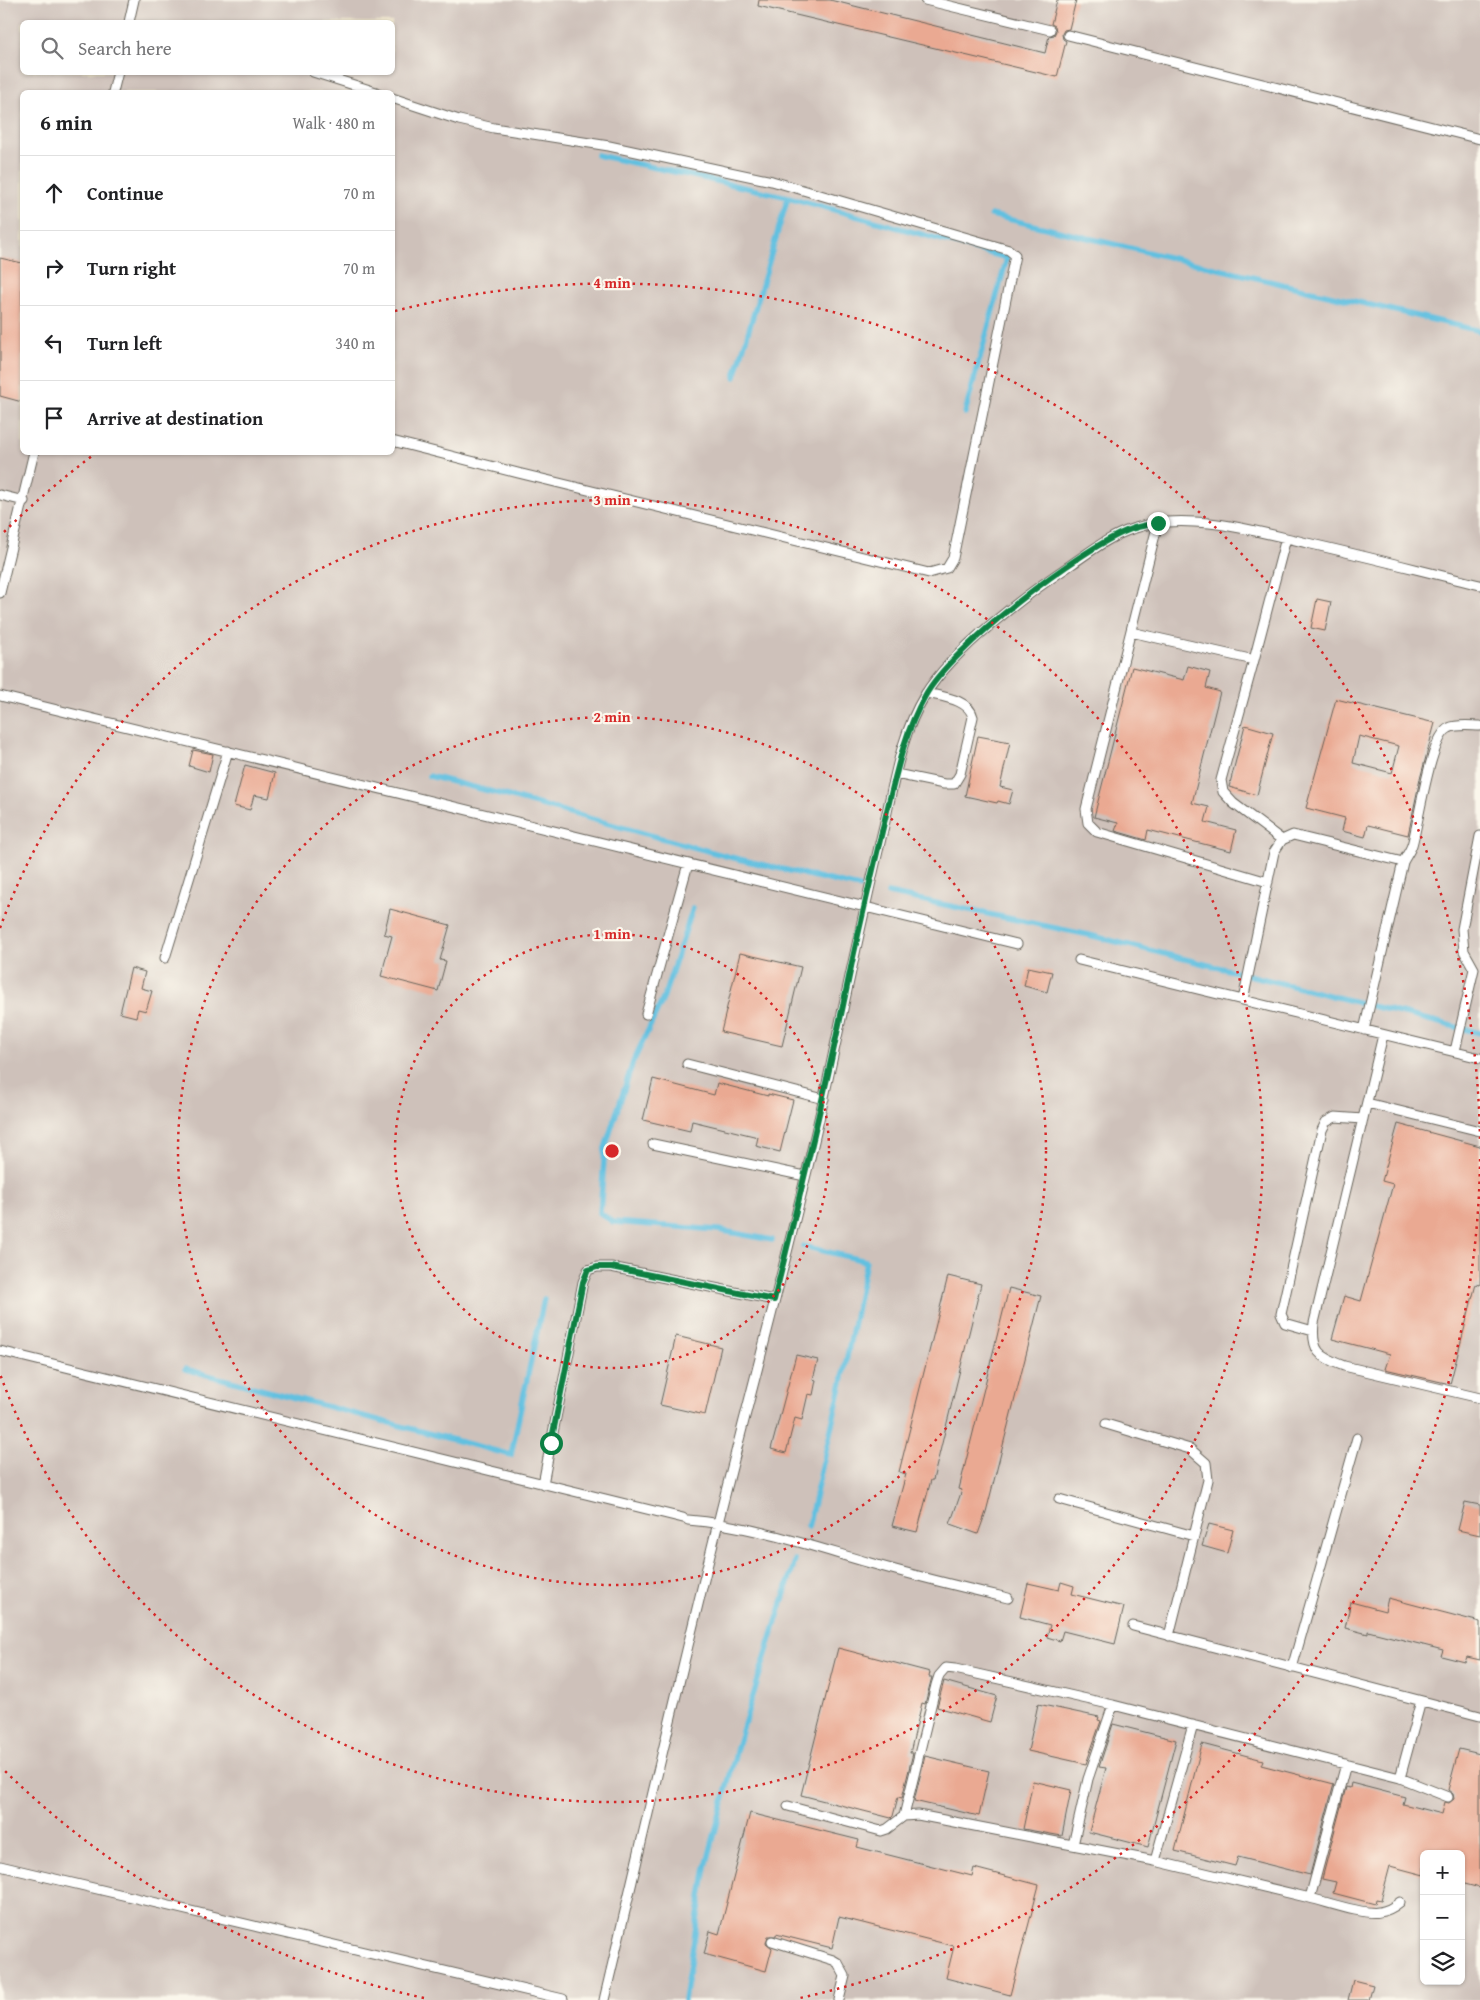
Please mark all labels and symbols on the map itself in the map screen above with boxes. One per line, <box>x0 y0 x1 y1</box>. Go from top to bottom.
text: 4 min <box>593 272 631 293</box>
text: 3 min <box>593 489 631 510</box>
route end <box>1147 512 1170 535</box>
text: 2 min <box>593 706 631 727</box>
text: 1 min <box>593 923 631 944</box>
centre of rings <box>603 1142 621 1160</box>
route start <box>540 1432 563 1455</box>

